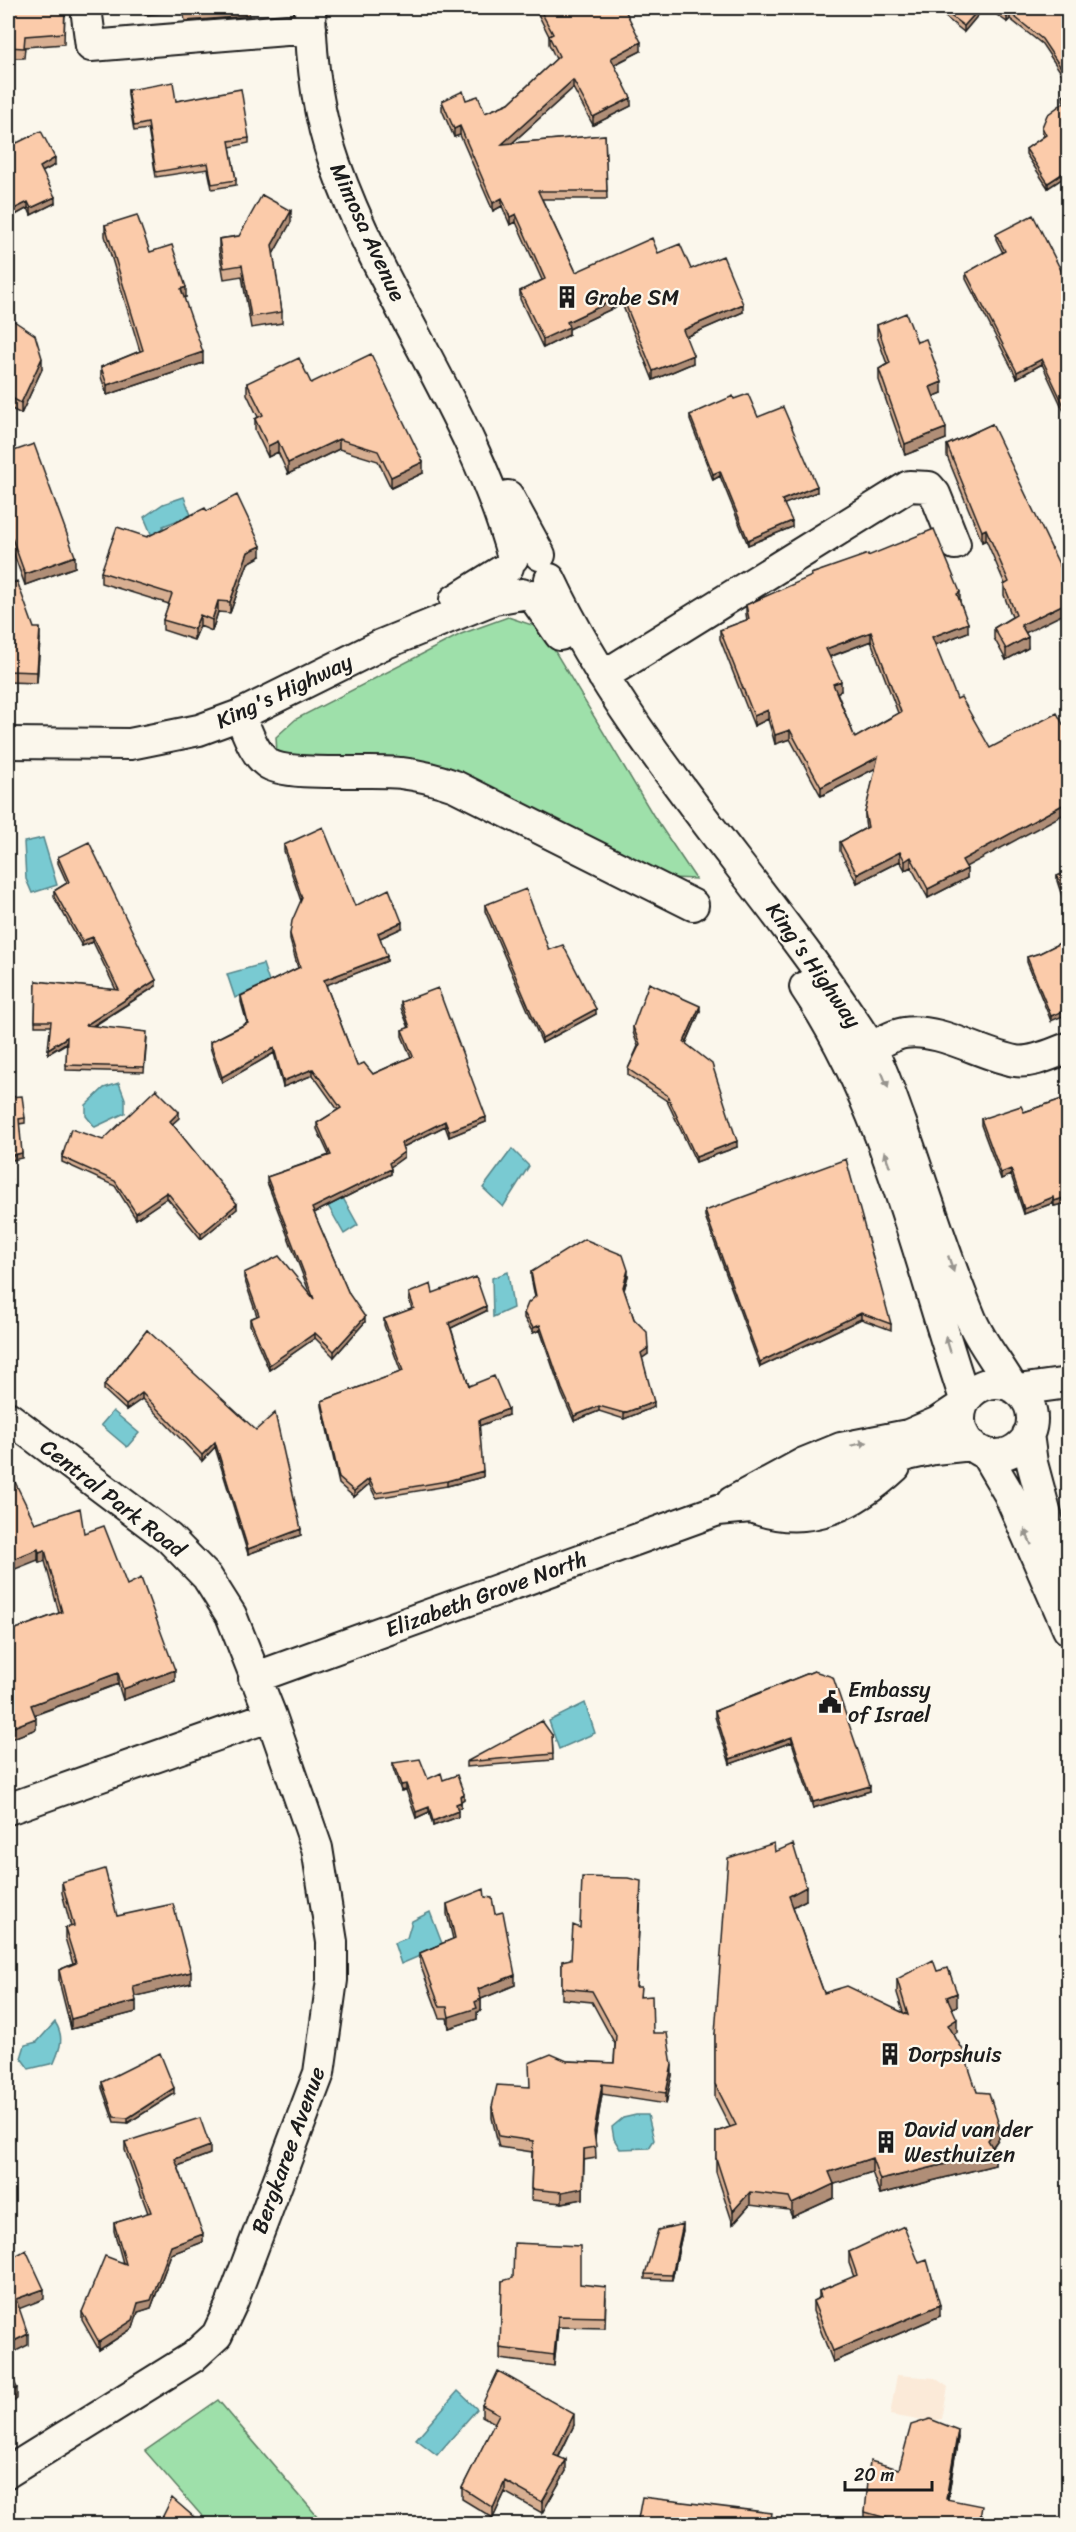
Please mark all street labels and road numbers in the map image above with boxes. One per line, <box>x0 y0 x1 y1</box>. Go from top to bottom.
street label: Mimosa Avenue <box>319 156 417 308</box>
street label: King's Highway <box>209 642 360 740</box>
street label: King's Highway <box>756 893 873 1037</box>
street label: Central Park Road <box>31 1428 196 1569</box>
street label: Elizabeth Grove North <box>380 1539 592 1649</box>
street label: Bergkaree Avenue <box>240 2061 336 2239</box>

